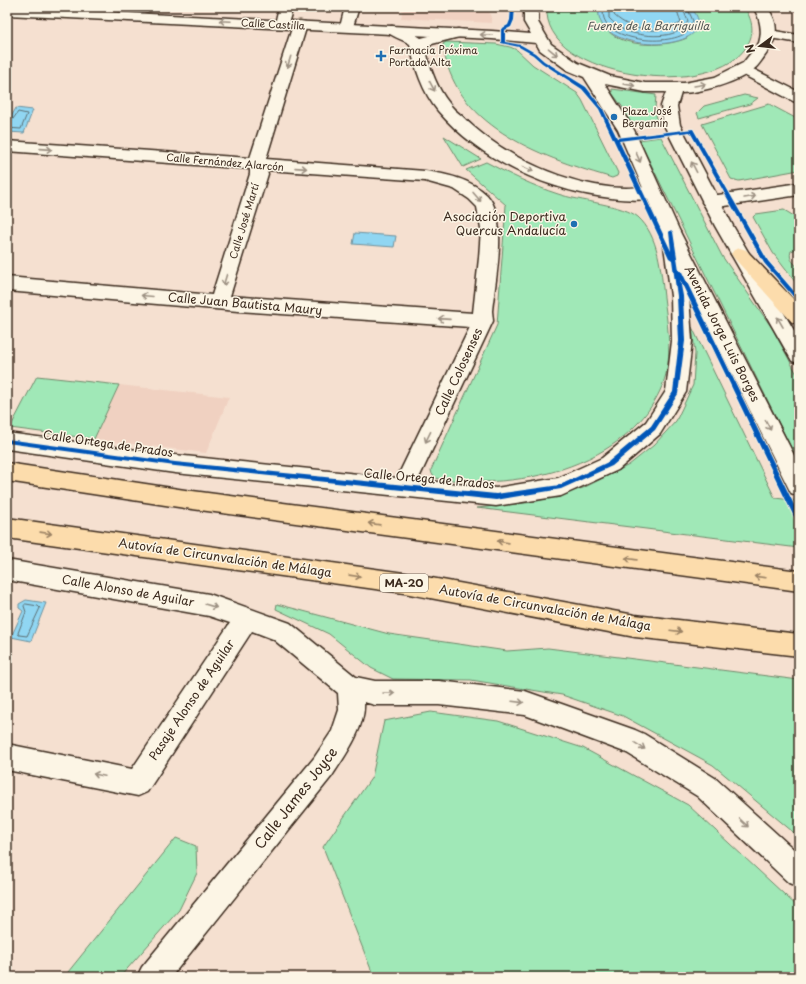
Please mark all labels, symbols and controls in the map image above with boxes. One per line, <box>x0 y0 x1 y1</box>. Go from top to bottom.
street label: Calle Castilla <box>241 14 306 33</box>
one-way arrow <box>219 17 232 25</box>
water label: Fuente de la Barriguilla <box>587 17 710 34</box>
north arrow <box>740 26 780 66</box>
one-way arrow <box>480 31 493 38</box>
place label: Farmacia Próxima Portada Alta <box>389 42 478 69</box>
text: N <box>740 42 759 55</box>
one-way arrow <box>547 48 558 57</box>
marker: Farmacia Próxima Portada Alta <box>376 51 386 61</box>
one-way arrow <box>285 56 292 69</box>
one-way arrow <box>428 80 436 92</box>
one-way arrow <box>622 81 635 89</box>
one-way arrow <box>693 81 706 89</box>
place label: Plaza José Bergamín <box>622 103 672 130</box>
marker: Plaza José Bergamín <box>609 112 619 122</box>
one-way arrow <box>39 145 52 152</box>
street label: Calle Fernández Alarcón <box>166 149 284 174</box>
one-way arrow <box>634 151 642 163</box>
one-way arrow <box>690 162 697 174</box>
one-way arrow <box>294 164 307 172</box>
one-way arrow <box>522 165 534 173</box>
street label: Calle José Martí <box>225 181 262 261</box>
one-way arrow <box>473 192 482 203</box>
one-way arrow <box>743 193 756 201</box>
place label: Asociación Deportiva Quercus Andalucía <box>443 207 567 239</box>
marker: Asociación Deportiva Quercus Andalucía <box>569 219 579 229</box>
street label: Avenida Jorge Luis Borges <box>681 262 765 405</box>
one-way arrow <box>221 274 229 286</box>
street label: Calle Juan Bautista Maury <box>167 287 323 319</box>
one-way arrow <box>141 292 154 300</box>
one-way arrow <box>438 315 451 322</box>
one-way arrow <box>775 316 783 328</box>
street label: Calle Colosenses <box>430 324 486 418</box>
one-way arrow <box>765 419 772 431</box>
street label: Calle Ortega de Prados <box>42 425 175 461</box>
one-way arrow <box>424 431 431 443</box>
street label: Calle Ortega de Prados <box>363 463 496 493</box>
one-way arrow <box>368 520 381 528</box>
one-way arrow <box>39 529 52 537</box>
street label: Autovía de Circunvalación de Málaga <box>117 533 334 581</box>
one-way arrow <box>497 538 510 546</box>
one-way arrow <box>625 555 638 563</box>
street label: Calle Alonso de Aguilar <box>61 569 196 611</box>
one-way arrow <box>348 572 361 580</box>
one-way arrow <box>754 573 767 581</box>
road number: MA-20 <box>380 574 428 592</box>
street label: Autovía de Circunvalación de Málaga <box>438 579 653 635</box>
one-way arrow <box>204 603 217 610</box>
one-way arrow <box>669 627 682 634</box>
street label: Pasaje Alonso de Aguilar <box>144 635 239 764</box>
one-way arrow <box>382 689 395 697</box>
one-way arrow <box>511 699 524 706</box>
street label: Calle James Joyce <box>249 742 342 853</box>
one-way arrow <box>634 742 645 750</box>
one-way arrow <box>93 770 106 778</box>
one-way arrow <box>739 818 749 827</box>

